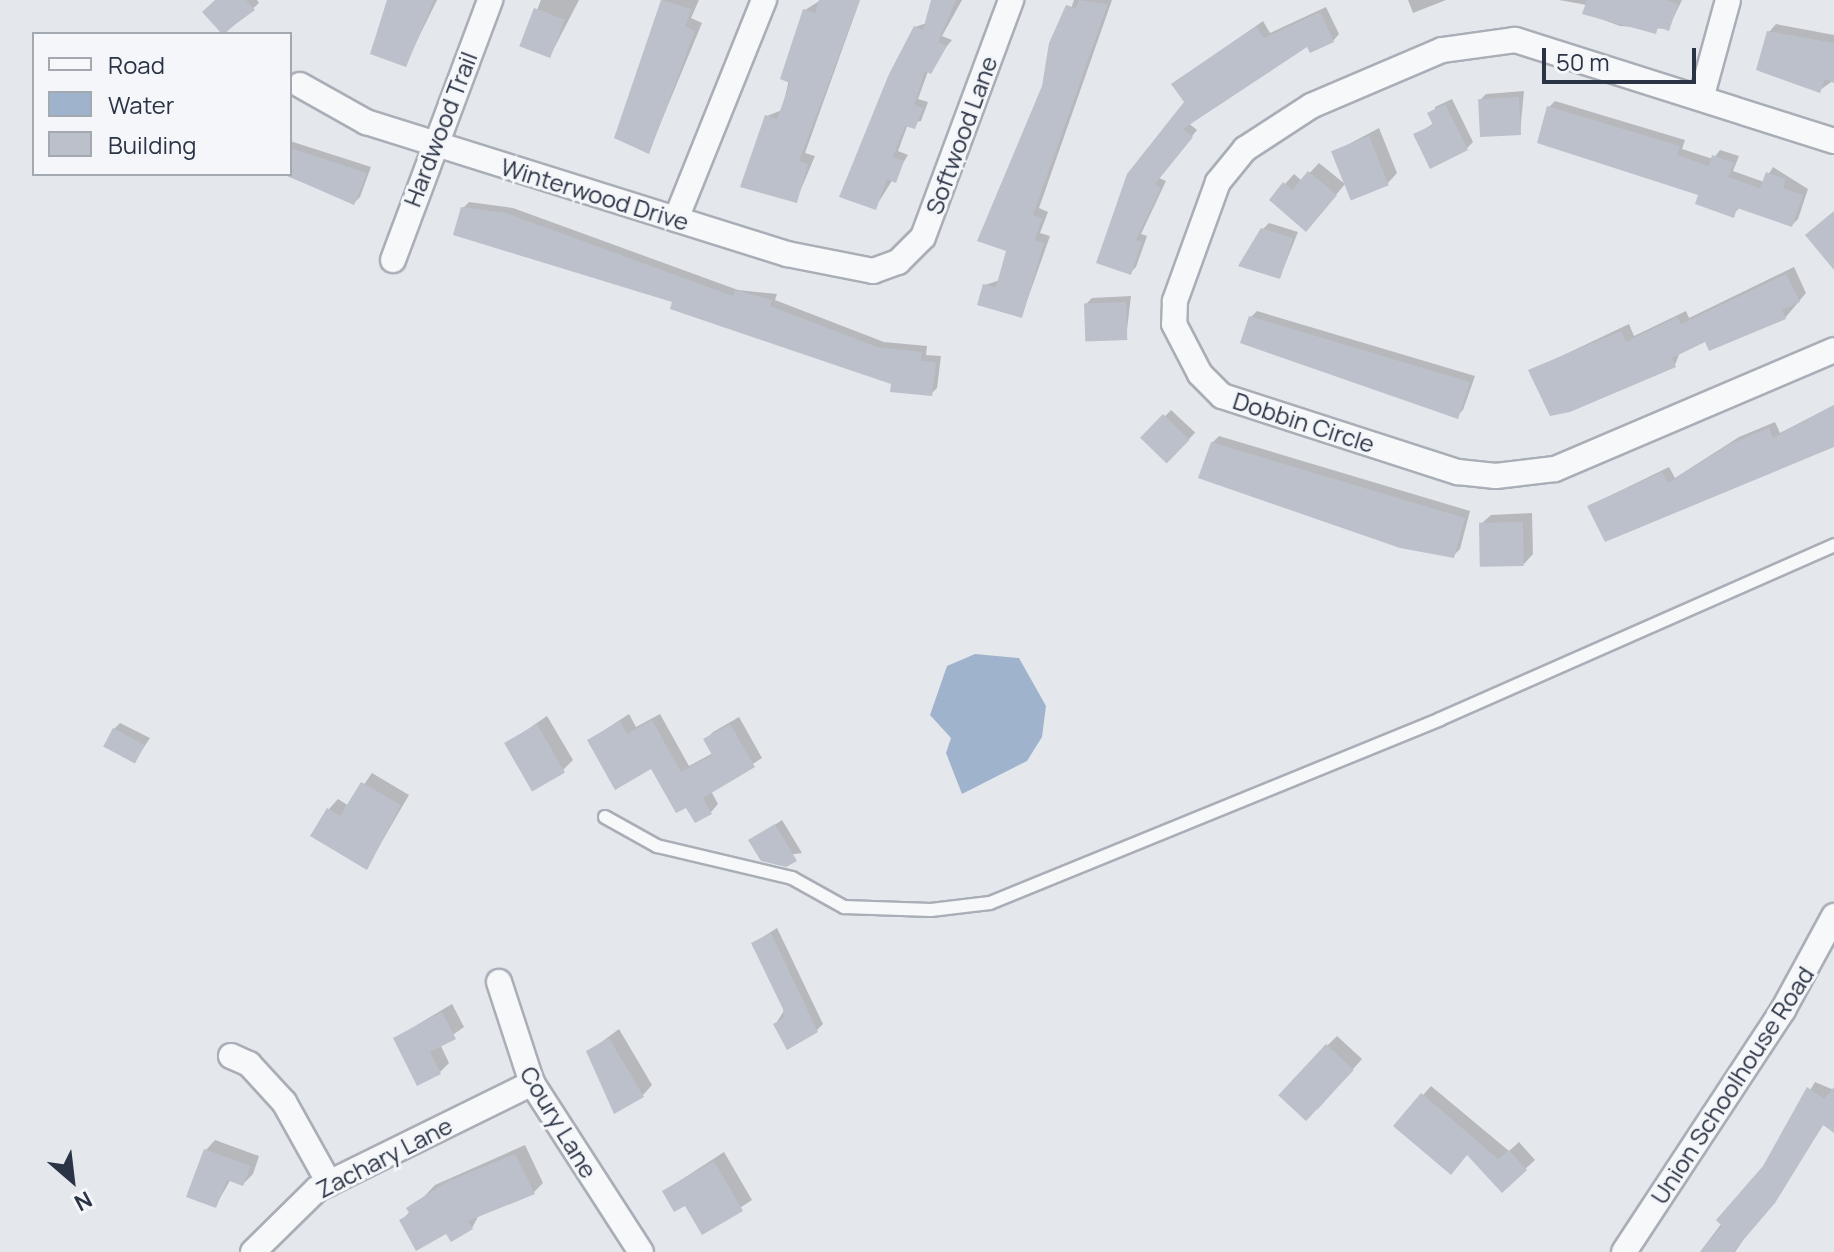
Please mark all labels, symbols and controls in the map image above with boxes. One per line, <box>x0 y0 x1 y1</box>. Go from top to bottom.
legend <box>32 32 292 176</box>
scale bar <box>1546 32 1700 82</box>
text: 50 m <box>1556 45 1610 78</box>
street label: Hardwood Trail <box>397 47 483 211</box>
text: Road <box>108 48 165 81</box>
street label: Softwood Lane <box>919 52 1003 218</box>
text: Water <box>108 88 175 121</box>
text: Building <box>108 128 196 161</box>
street label: Winterwood Drive <box>497 152 693 236</box>
street label: Dobbin Circle <box>1230 386 1378 458</box>
street label: Union Schoolhouse Road <box>1644 961 1820 1209</box>
street label: Coury Lane <box>514 1061 604 1183</box>
street label: Zachary Lane <box>311 1110 457 1204</box>
north arrow <box>32 1140 112 1220</box>
text: N <box>69 1184 97 1218</box>

